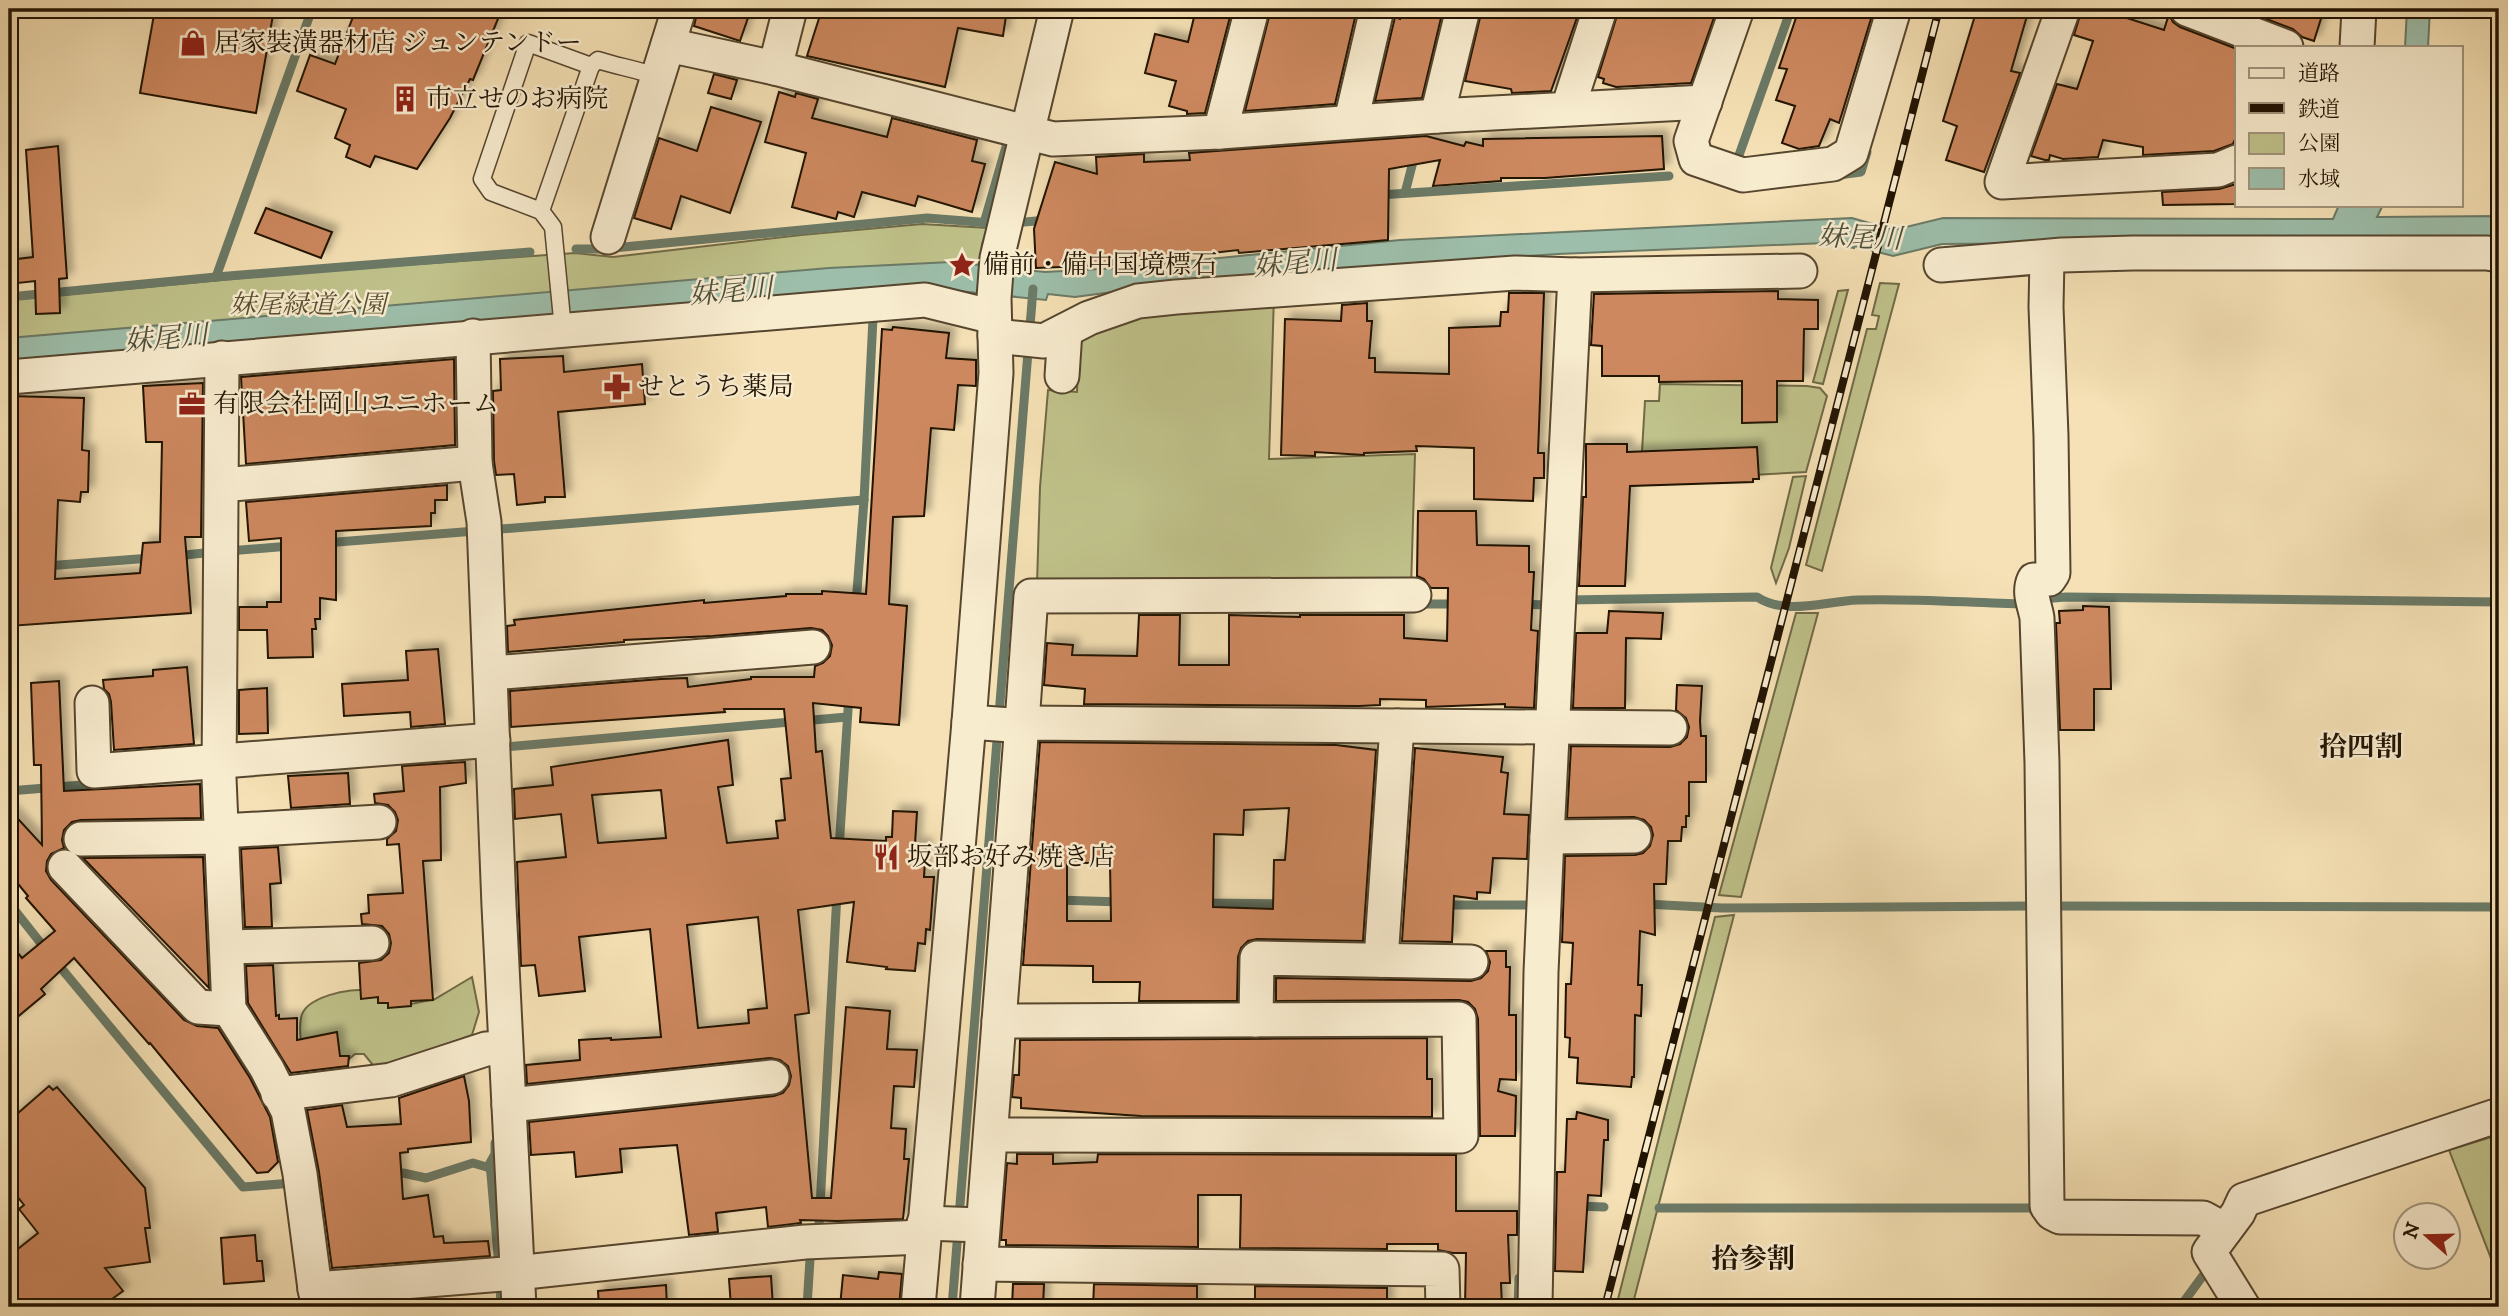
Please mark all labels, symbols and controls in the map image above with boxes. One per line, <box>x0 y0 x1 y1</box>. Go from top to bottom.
place label: 居家裝潢器材店 ジュンテンドー <box>214 27 582 60</box>
shop icon: 居家裝潢器材店 ジュンテンドー <box>178 28 208 58</box>
legend <box>2235 46 2462 206</box>
text: 道路 <box>2298 61 2340 87</box>
place label: 市立せのお病院 <box>426 83 608 116</box>
building icon: 市立せのお病院 <box>390 84 420 114</box>
text: 鉄道 <box>2298 97 2340 123</box>
text: 公園 <box>2298 131 2340 157</box>
text: 水域 <box>2298 167 2340 193</box>
water label: 妹尾川 <box>1817 219 1906 257</box>
water label: 妹尾川 <box>1252 243 1341 285</box>
place label: 備前・備中国境標石 <box>983 249 1217 282</box>
place icon: 備前・備中国境標石 <box>947 250 977 280</box>
water label: 妹尾川 <box>688 271 777 313</box>
park label: 妹尾緑道公園 <box>230 289 390 322</box>
water label: 妹尾川 <box>123 318 212 360</box>
place label: せとうち薬局 <box>638 371 794 404</box>
pharmacy icon: せとうち薬局 <box>602 372 632 402</box>
place label: 有限会社岡山ユニホーム <box>213 388 499 421</box>
office icon: 有限会社岡山ユニホーム <box>177 389 207 419</box>
district label: 拾四割 <box>2319 730 2403 765</box>
place label: 坂部お好み焼き店 <box>907 841 1115 874</box>
restaurant icon: 坂部お好み焼き店 <box>871 842 901 872</box>
north arrow <box>2392 1200 2462 1270</box>
text: N <box>2399 1219 2426 1242</box>
district label: 拾参割 <box>1711 1242 1795 1277</box>

